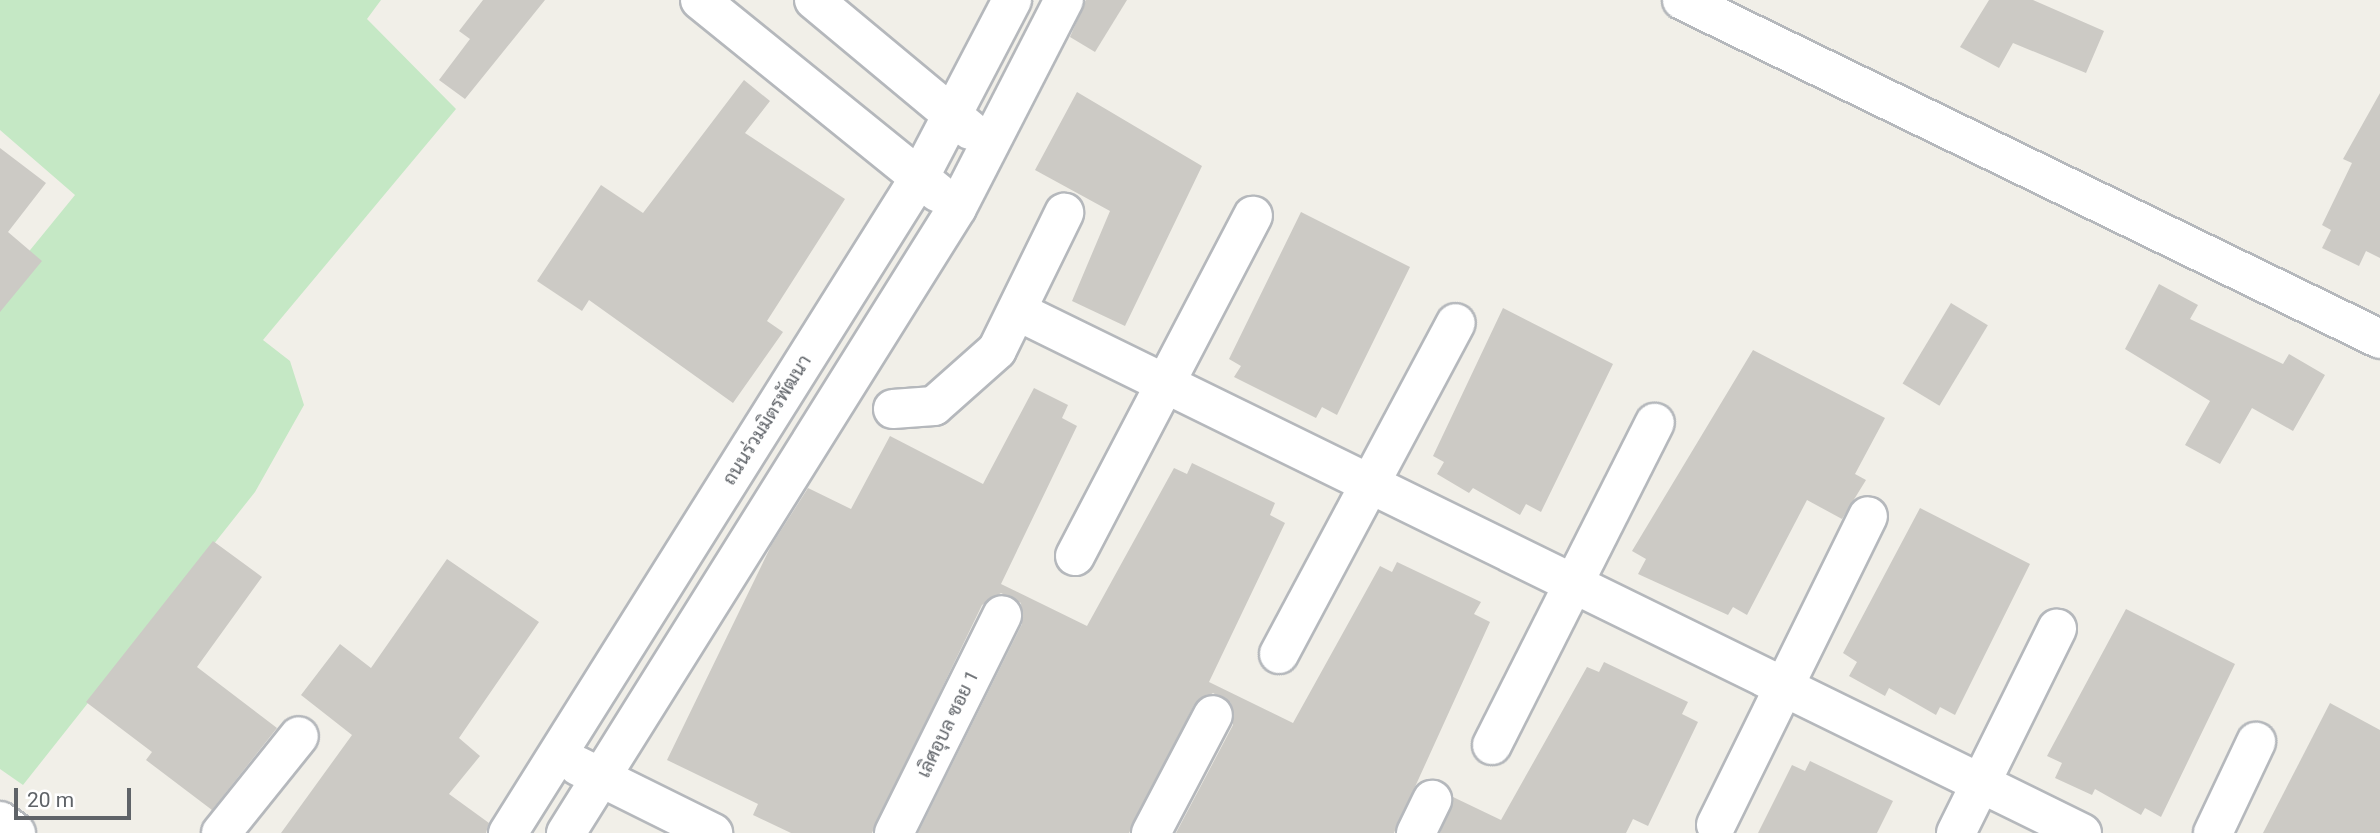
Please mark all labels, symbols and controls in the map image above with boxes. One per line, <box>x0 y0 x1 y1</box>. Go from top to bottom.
street label: ถนนร่วมมิตรพัฒนา <box>718 351 816 489</box>
street label: เลิศอุบล ซอย 1 <box>912 667 984 781</box>
scale bar <box>18 774 135 818</box>
text: 20 m <box>27 788 74 812</box>

